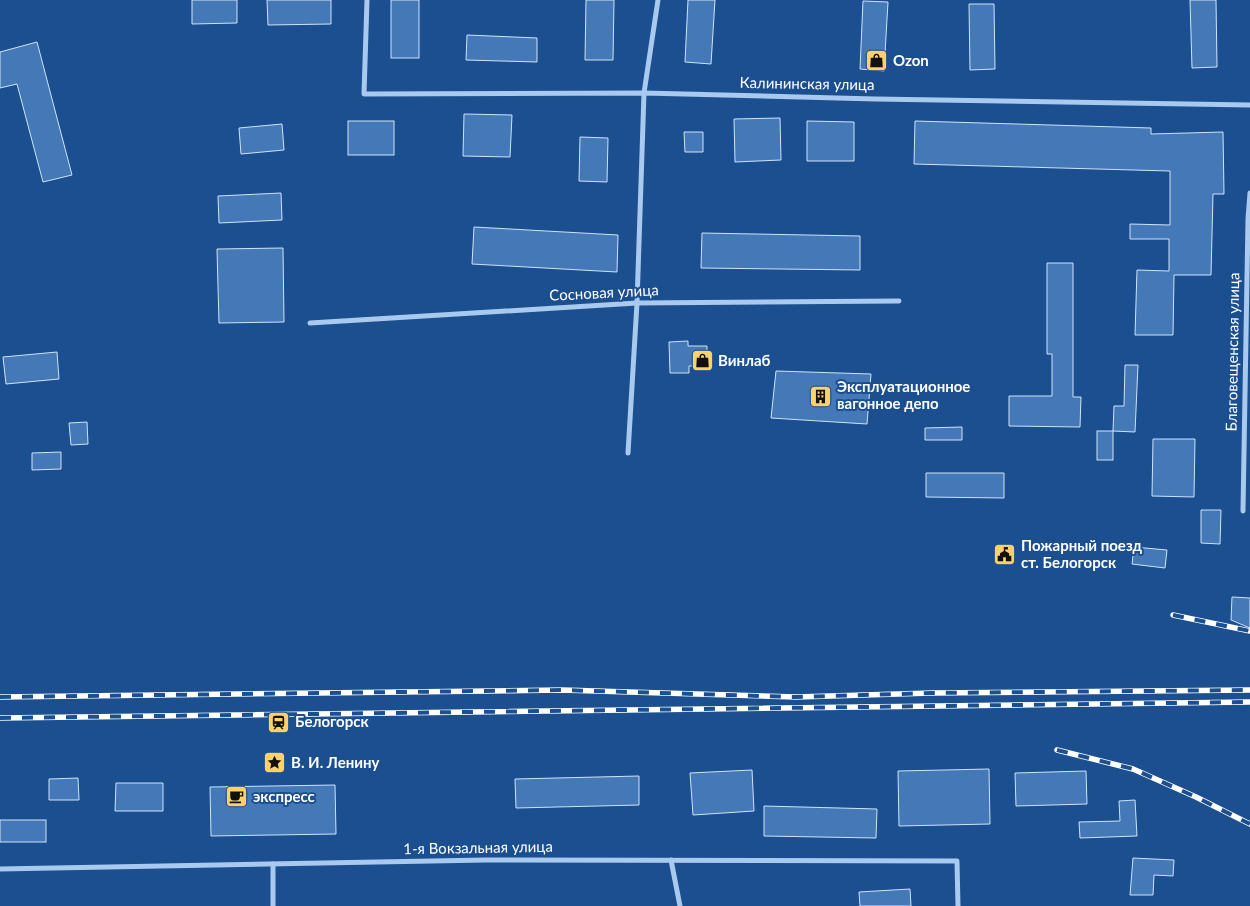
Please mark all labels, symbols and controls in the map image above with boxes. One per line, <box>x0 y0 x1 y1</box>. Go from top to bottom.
shop icon: Ozon <box>865 49 889 73</box>
place label: Ozon <box>893 51 929 69</box>
street label: Калининская улица <box>739 73 875 93</box>
street label: Благовещенская улица <box>1222 272 1242 432</box>
street label: Сосновая улица <box>549 280 659 304</box>
shop icon: Винлаб <box>690 349 714 373</box>
place label: Винлаб <box>718 351 771 369</box>
place label: Эксплуатационное вагонное депо <box>837 377 970 412</box>
building icon: Эксплуатационное вагонное депо <box>809 384 833 408</box>
place label: Пожарный поезд ст. Белогорск <box>1021 536 1143 571</box>
public building icon: Пожарный поезд ст. Белогорск <box>993 543 1017 567</box>
station icon: Белогорск <box>267 710 291 734</box>
place label: Белогорск <box>295 712 369 730</box>
place icon: В. И. Ленину <box>263 751 287 775</box>
place label: В. И. Ленину <box>291 753 380 771</box>
cafe icon: экспресс <box>225 785 249 809</box>
place label: экспресс <box>253 787 315 805</box>
street label: 1-я Вокзальная улица <box>403 837 553 857</box>

